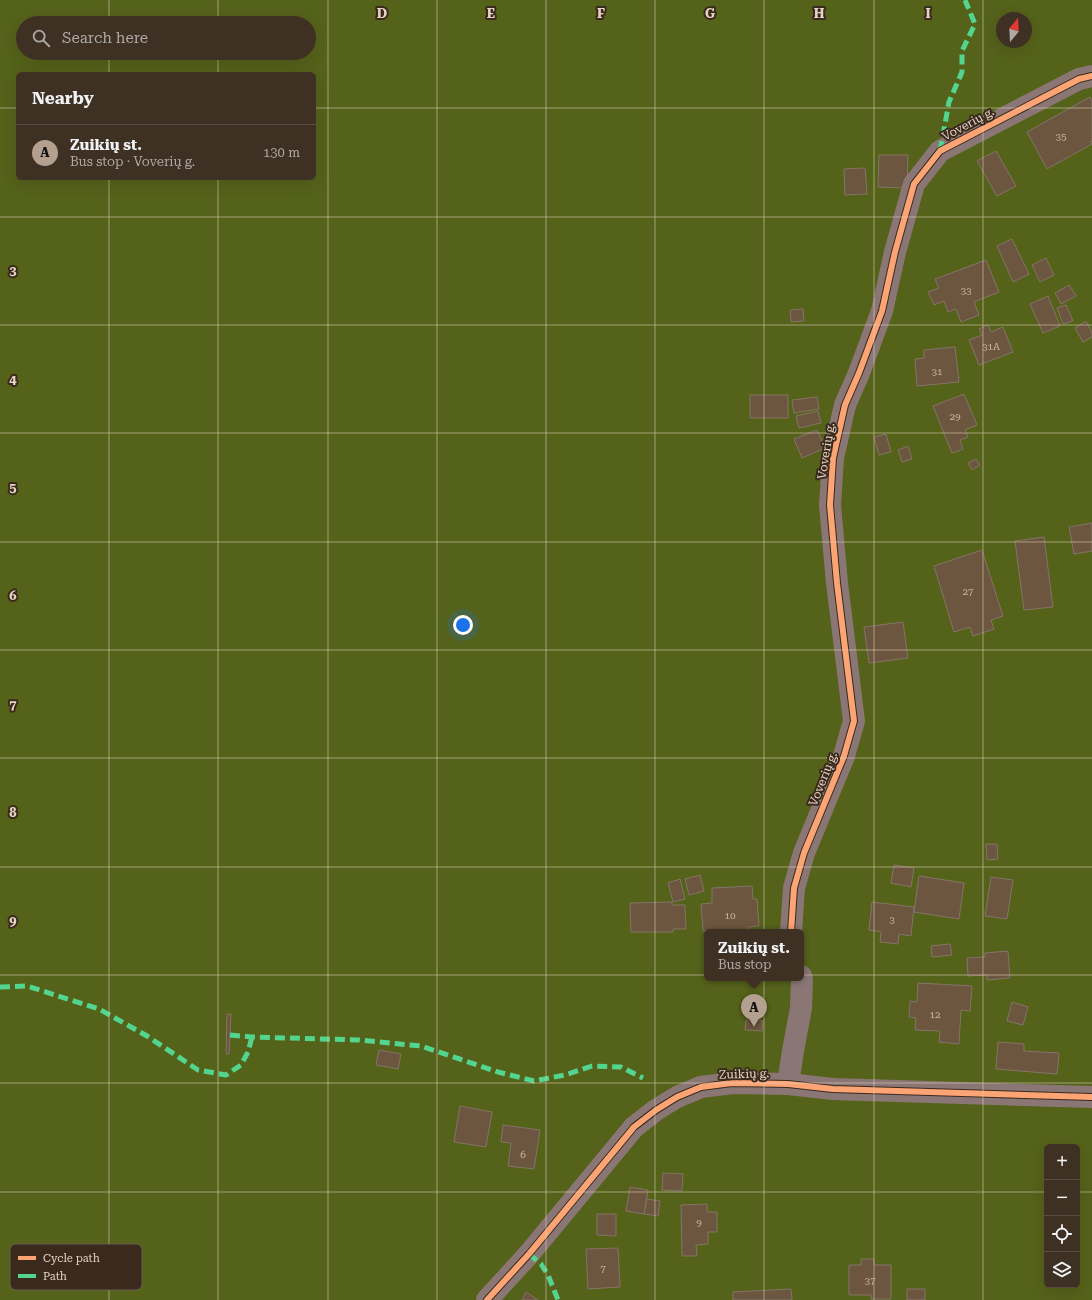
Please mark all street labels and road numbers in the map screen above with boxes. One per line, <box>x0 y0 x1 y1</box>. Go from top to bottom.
street label: Voverių g. <box>940 104 996 144</box>
street label: Voverių g. <box>815 422 837 480</box>
street label: Voverių g. <box>806 750 840 808</box>
street label: Zuikių g. <box>719 1066 769 1082</box>

